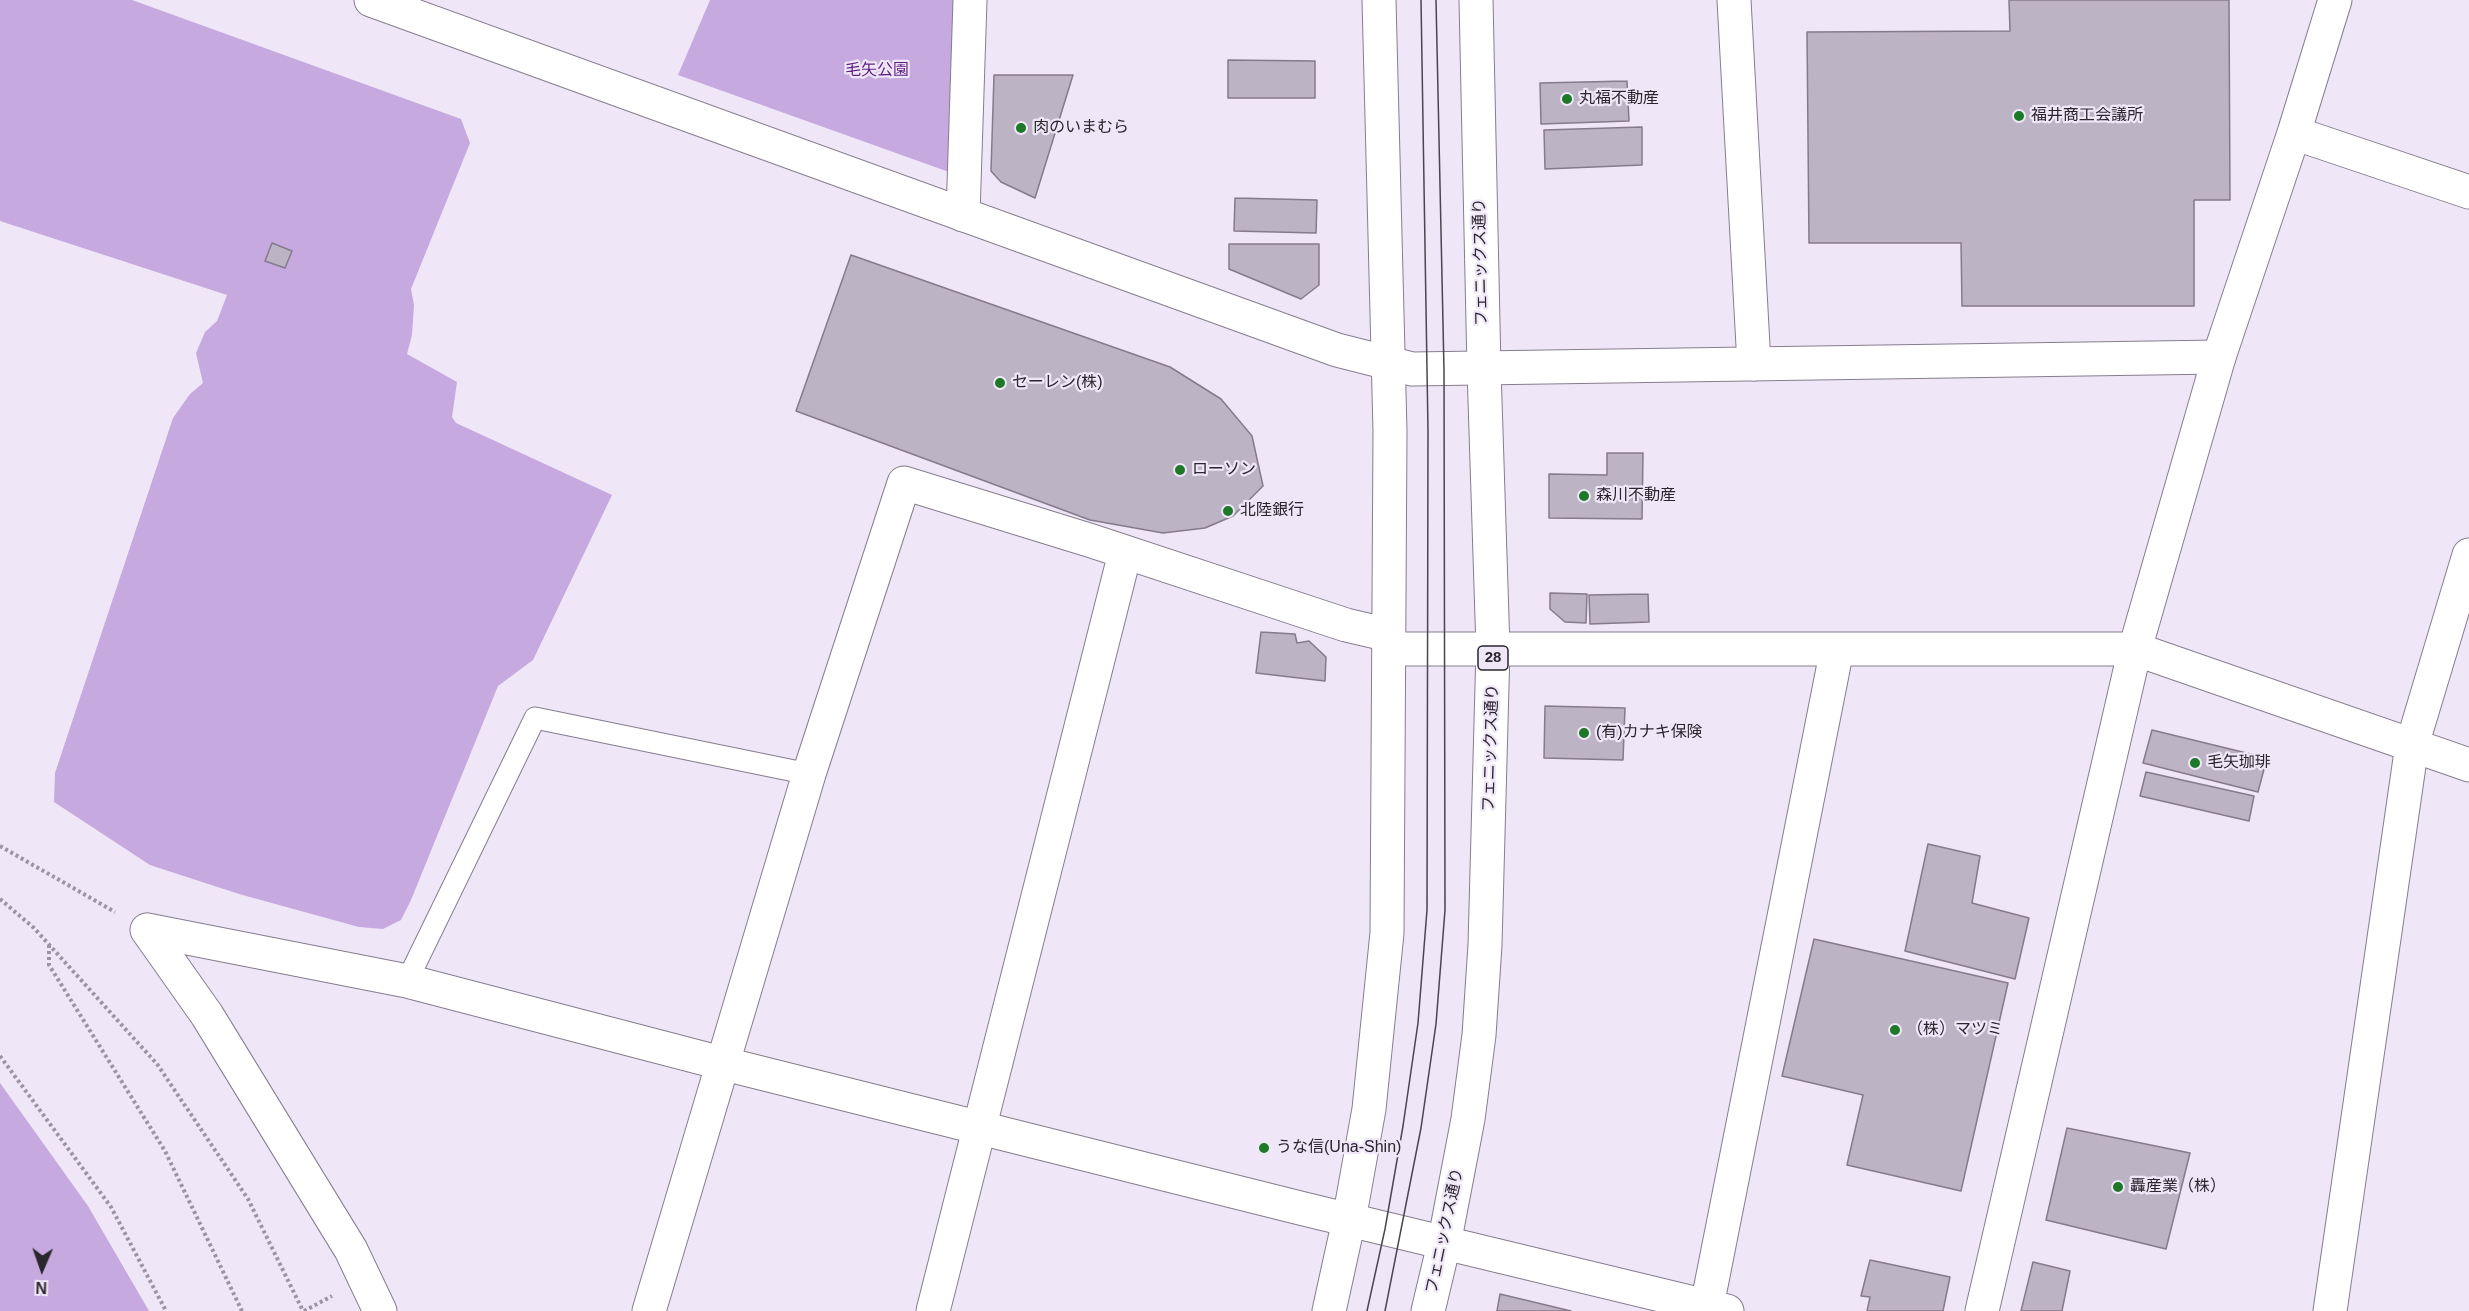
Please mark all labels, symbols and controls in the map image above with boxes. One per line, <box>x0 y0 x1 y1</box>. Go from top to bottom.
park label: 毛矢公園 <box>845 61 909 81</box>
place label: 丸福不動産 <box>1579 89 1659 109</box>
marker: 丸福不動産 <box>1560 92 1574 106</box>
place label: 福井商工会議所 <box>2031 106 2143 126</box>
marker: 福井商工会議所 <box>2012 109 2026 123</box>
place label: 肉のいまむら <box>1033 118 1129 138</box>
marker: 肉のいまむら <box>1014 121 1028 135</box>
street label: フェニックス通り <box>1470 198 1492 326</box>
place label: セーレン(株) <box>1012 373 1103 393</box>
marker: セーレン(株) <box>993 376 1007 390</box>
place label: ローソン <box>1192 460 1256 480</box>
marker: ローソン <box>1173 463 1187 477</box>
place label: 森川不動産 <box>1596 486 1676 506</box>
marker: 森川不動産 <box>1577 489 1591 503</box>
place label: 北陸銀行 <box>1240 501 1304 521</box>
marker: 北陸銀行 <box>1221 504 1235 518</box>
road number: 28 <box>1478 646 1508 670</box>
street label: フェニックス通り <box>1479 684 1503 812</box>
place label: (有)カナキ保険 <box>1596 723 1703 743</box>
marker: (有)カナキ保険 <box>1577 726 1591 740</box>
place label: 毛矢珈琲 <box>2207 753 2271 773</box>
marker: 毛矢珈琲 <box>2188 756 2202 770</box>
place label: （株）マツミ <box>1907 1020 2003 1040</box>
marker: （株）マツミ <box>1888 1023 1902 1037</box>
place label: うな信(Una-Shin) <box>1276 1138 1401 1158</box>
marker: うな信(Una-Shin) <box>1257 1141 1271 1155</box>
street label: フェニックス通り <box>1422 1166 1468 1296</box>
place label: 轟産業（株） <box>2130 1177 2226 1197</box>
marker: 轟産業（株） <box>2111 1180 2125 1194</box>
north arrow <box>12 1239 72 1299</box>
text: N <box>35 1279 47 1296</box>

